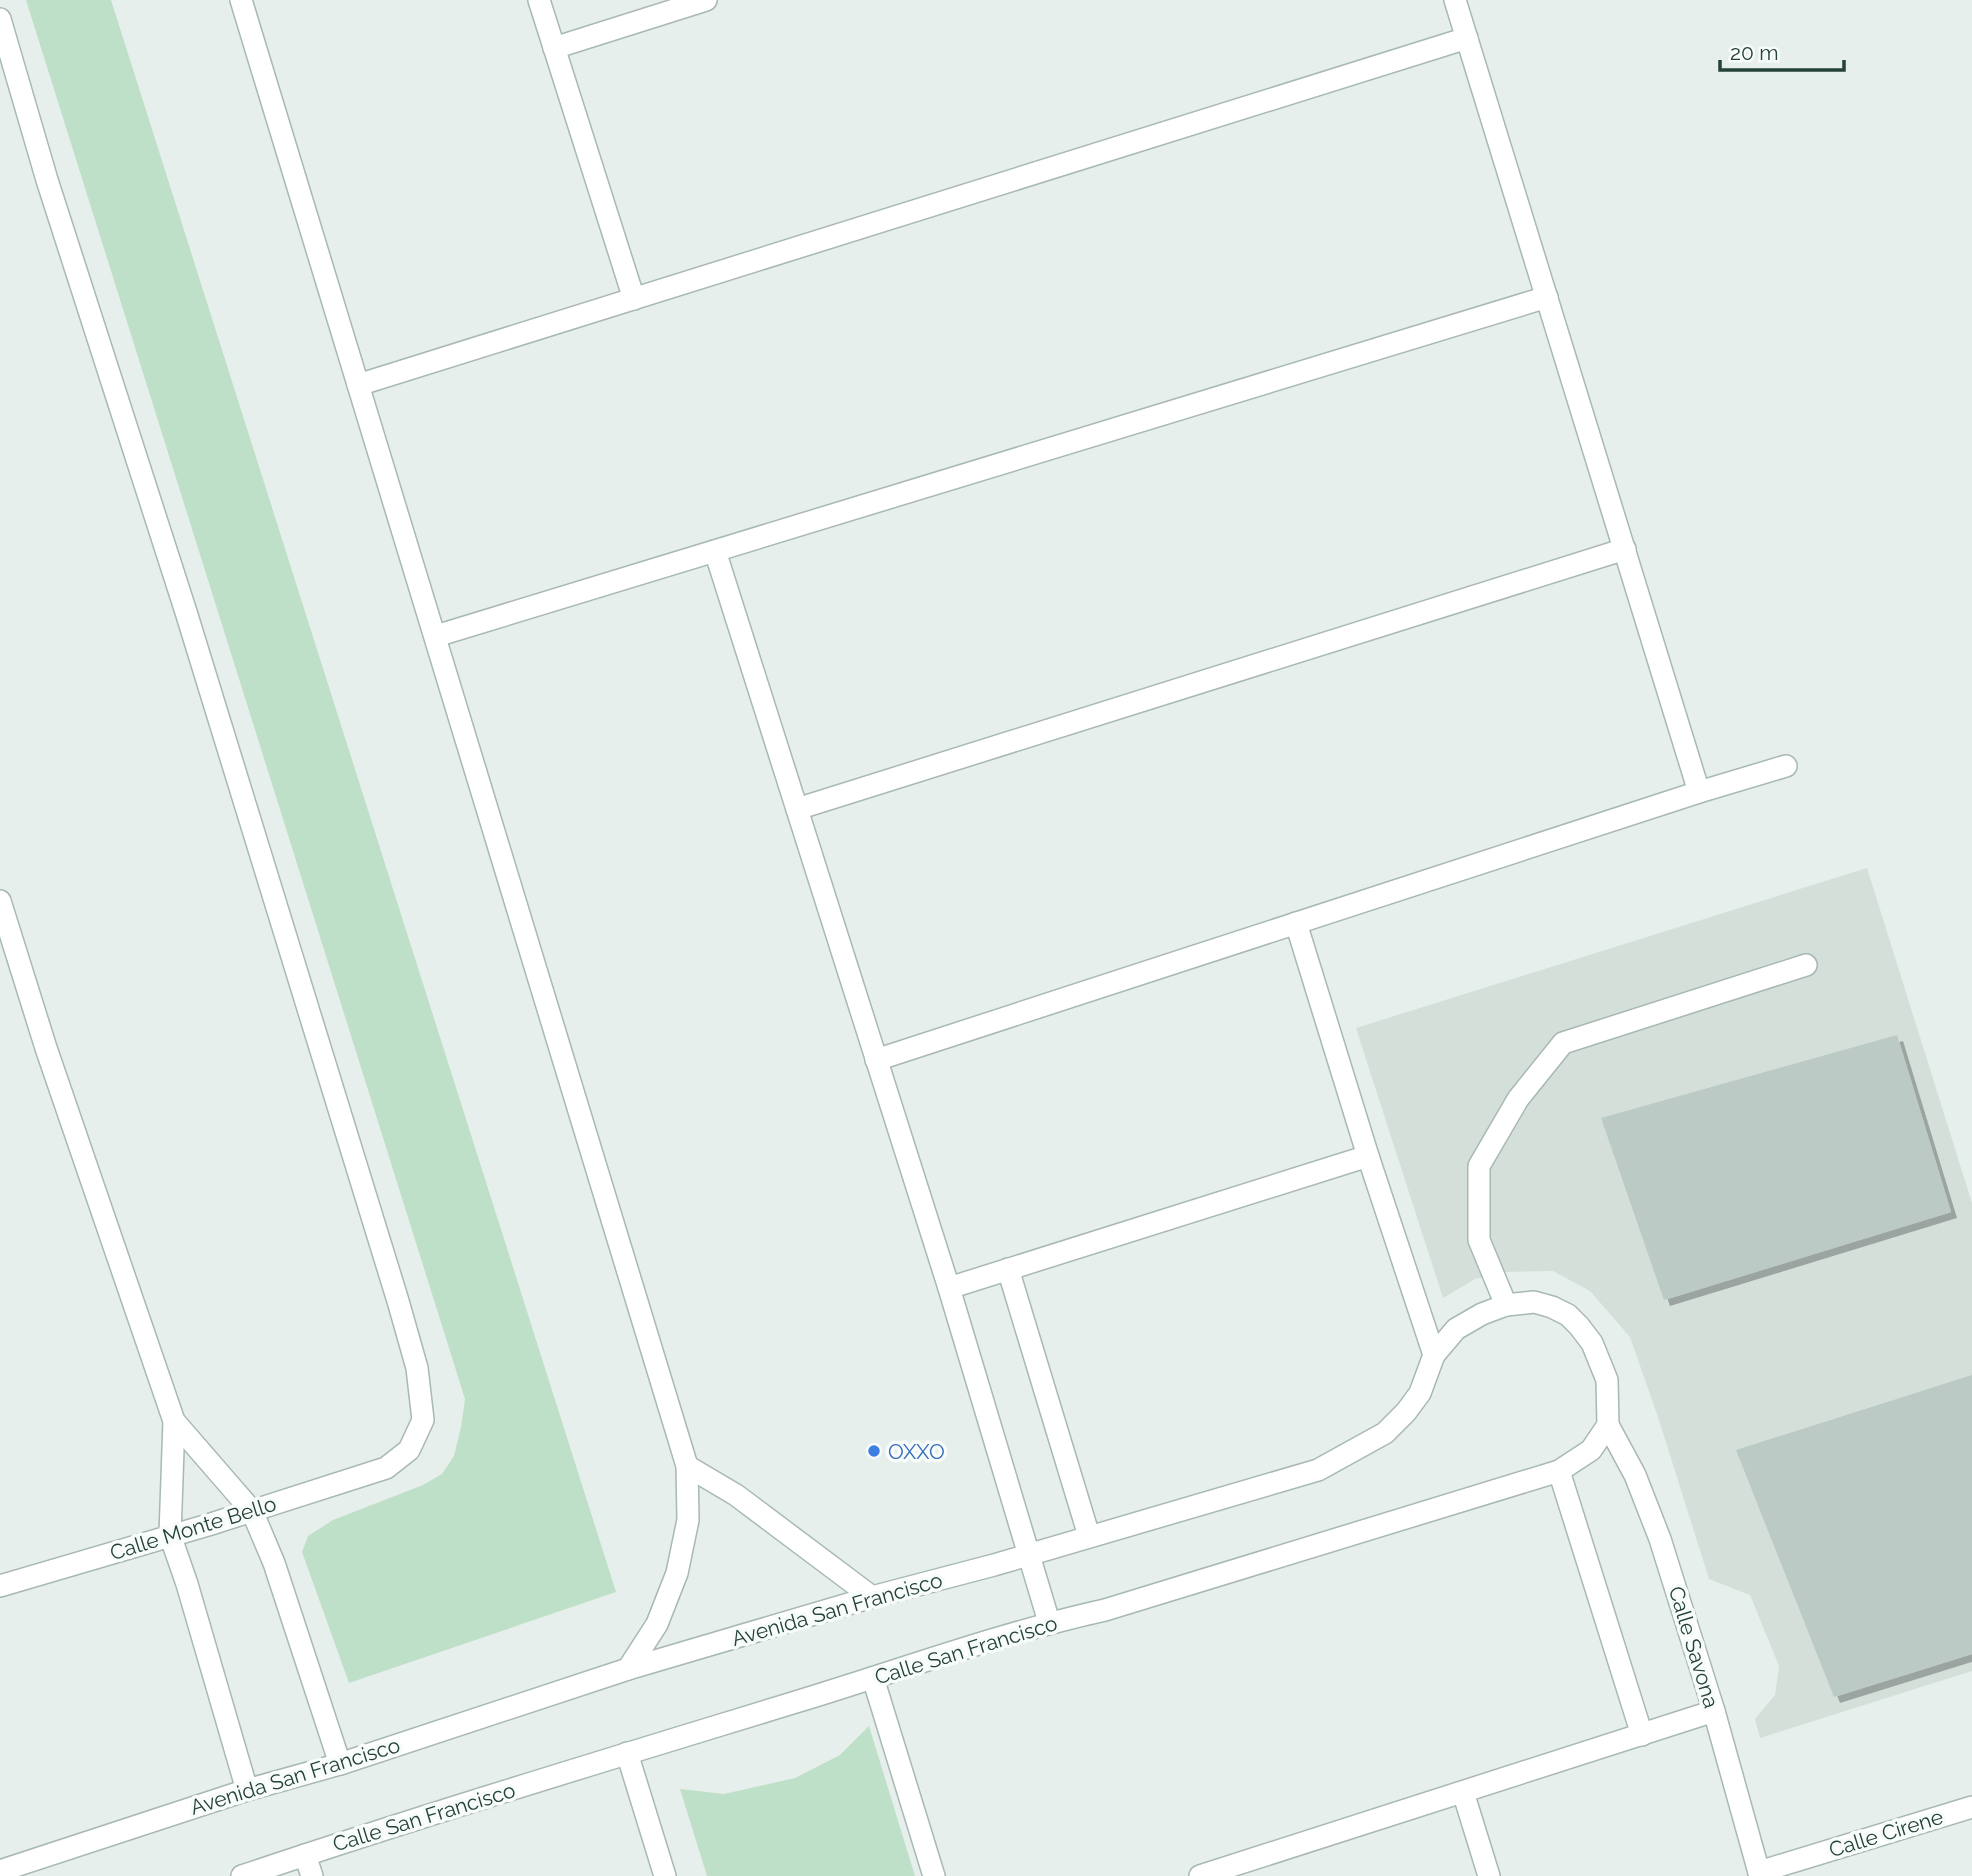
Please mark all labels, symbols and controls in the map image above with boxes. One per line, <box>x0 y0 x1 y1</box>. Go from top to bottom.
scale bar <box>1720 28 1844 72</box>
text: 20 m <box>1730 40 1778 65</box>
place label: OXXO <box>888 1439 945 1464</box>
marker: OXXO <box>866 1443 882 1459</box>
street label: Calle Monte Bello <box>107 1491 279 1565</box>
street label: Avenida San Francisco <box>729 1567 945 1651</box>
street label: Calle Savona <box>1664 1583 1724 1711</box>
street label: Calle San Francisco <box>872 1610 1060 1690</box>
street label: Avenida San Francisco <box>187 1732 403 1820</box>
street label: Calle San Francisco <box>330 1777 518 1857</box>
street label: Calle Cirene <box>1826 1804 1946 1862</box>

